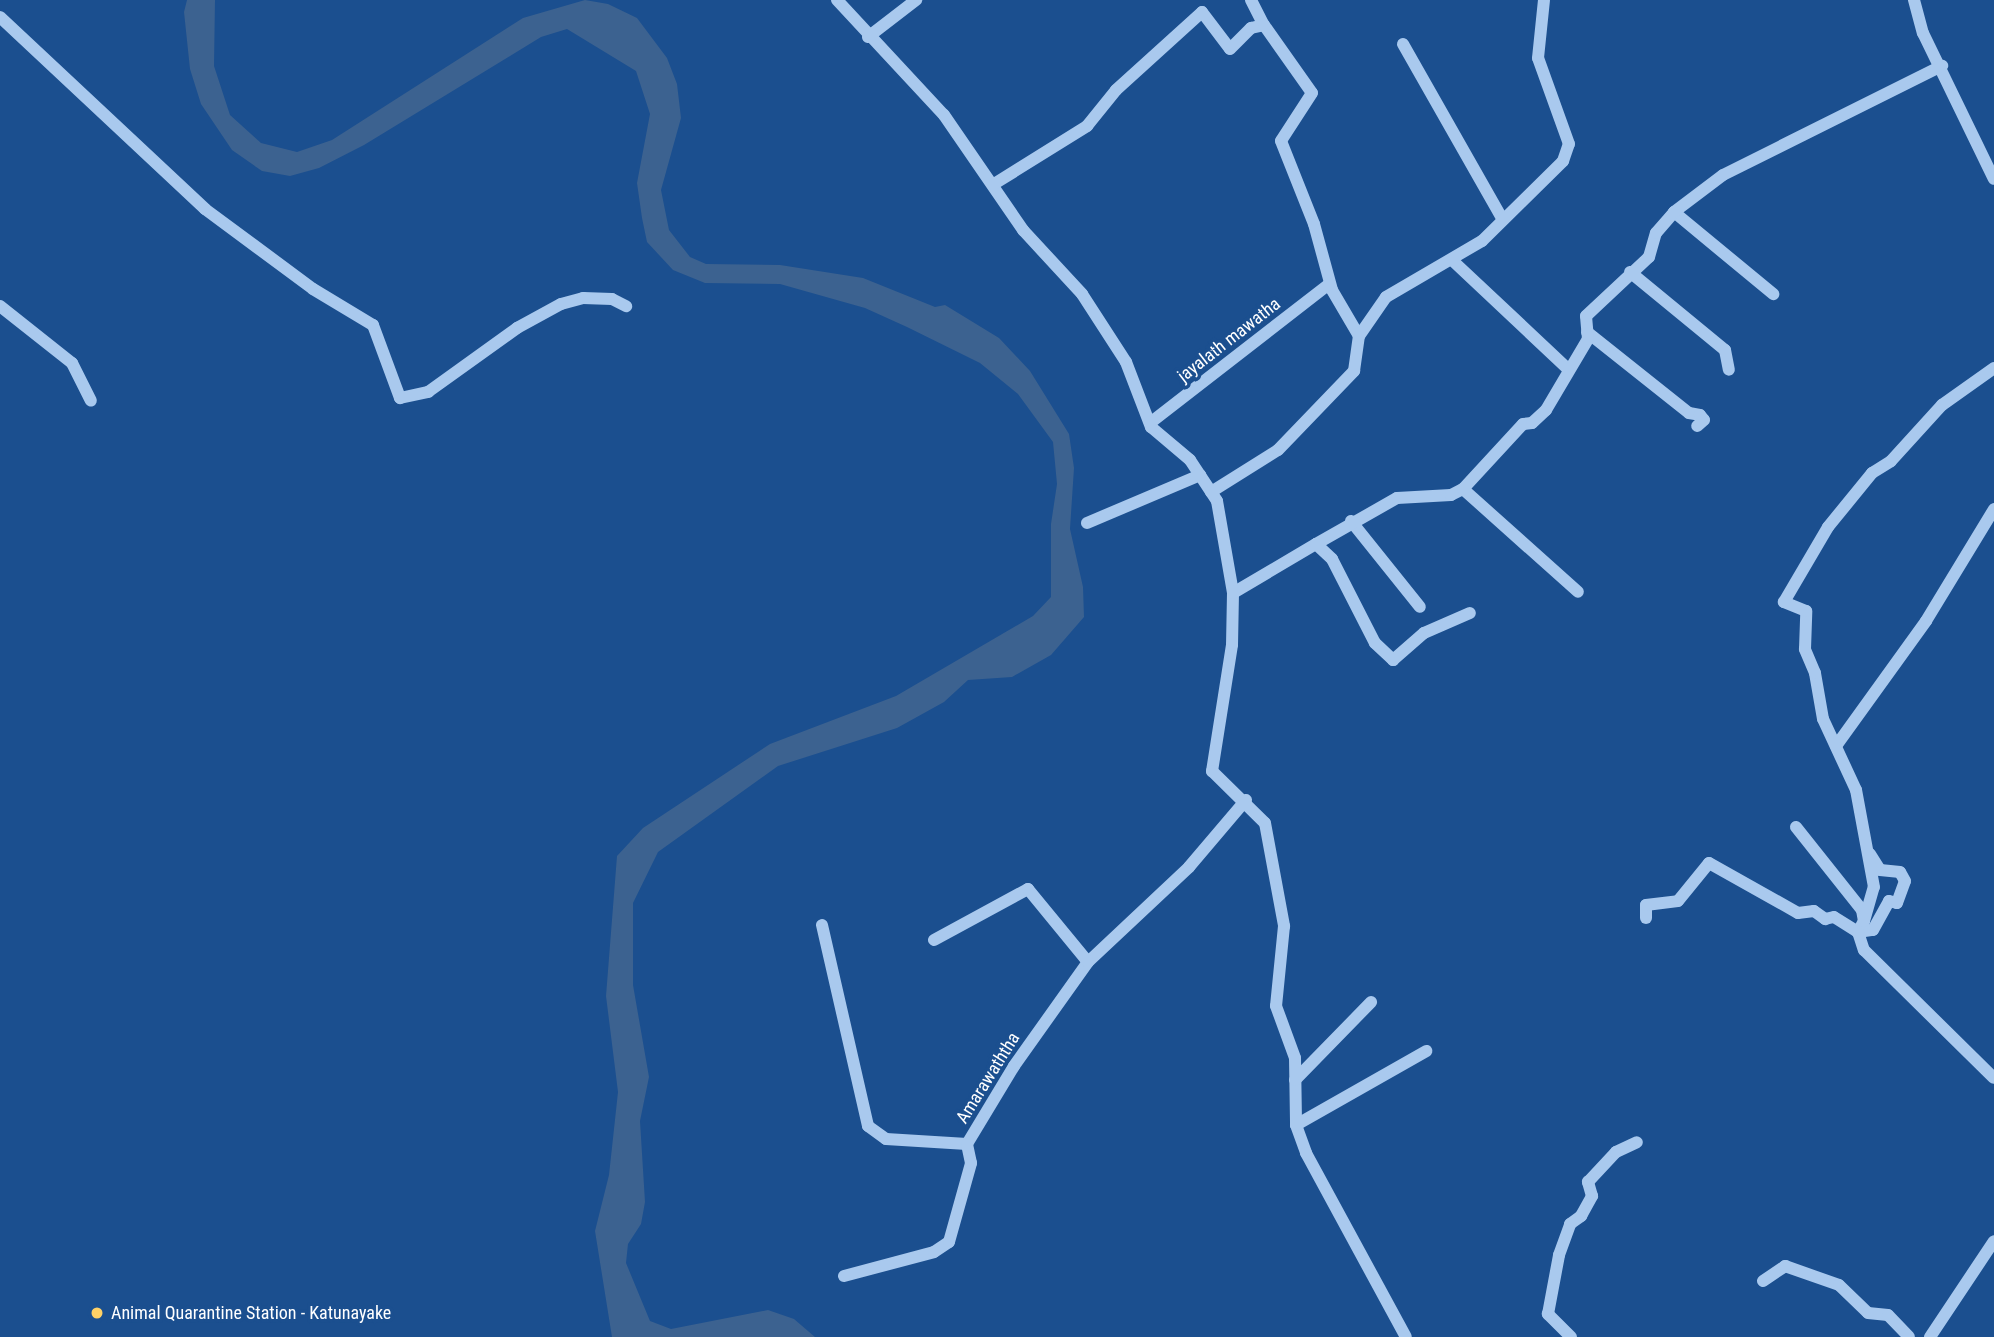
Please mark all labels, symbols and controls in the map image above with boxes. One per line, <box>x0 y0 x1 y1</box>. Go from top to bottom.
street label: jayalath mawatha <box>1173 293 1285 387</box>
street label: Amarawaththa <box>951 1028 1025 1128</box>
place label: Animal Quarantine Station - Katunayake <box>111 1302 391 1324</box>
marker: Animal Quarantine Station - Katunayake <box>89 1305 105 1321</box>

